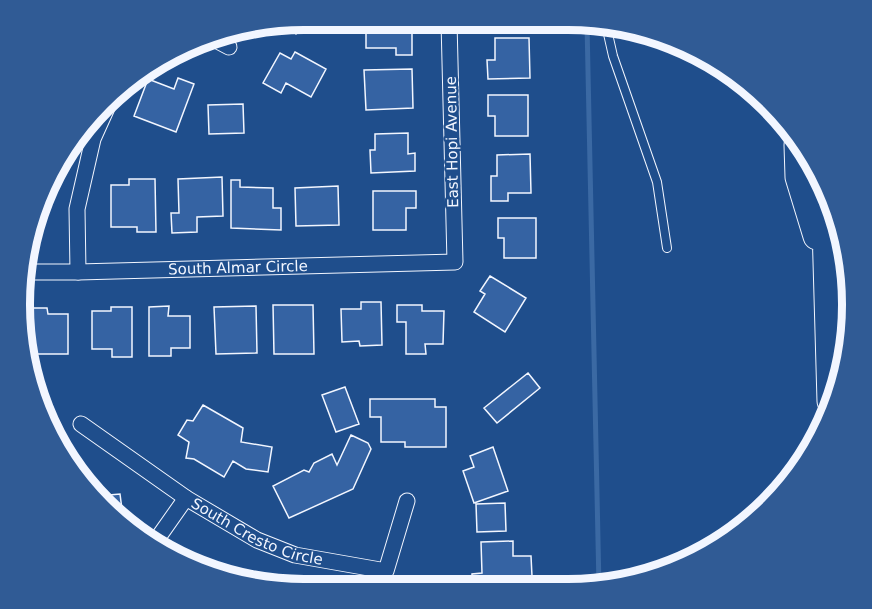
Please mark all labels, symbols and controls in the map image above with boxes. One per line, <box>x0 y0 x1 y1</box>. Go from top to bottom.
street label: East Hopi Avenue <box>442 76 462 208</box>
street label: South Almar Circle <box>168 257 308 279</box>
street label: South Cresto Circle <box>188 494 324 569</box>

